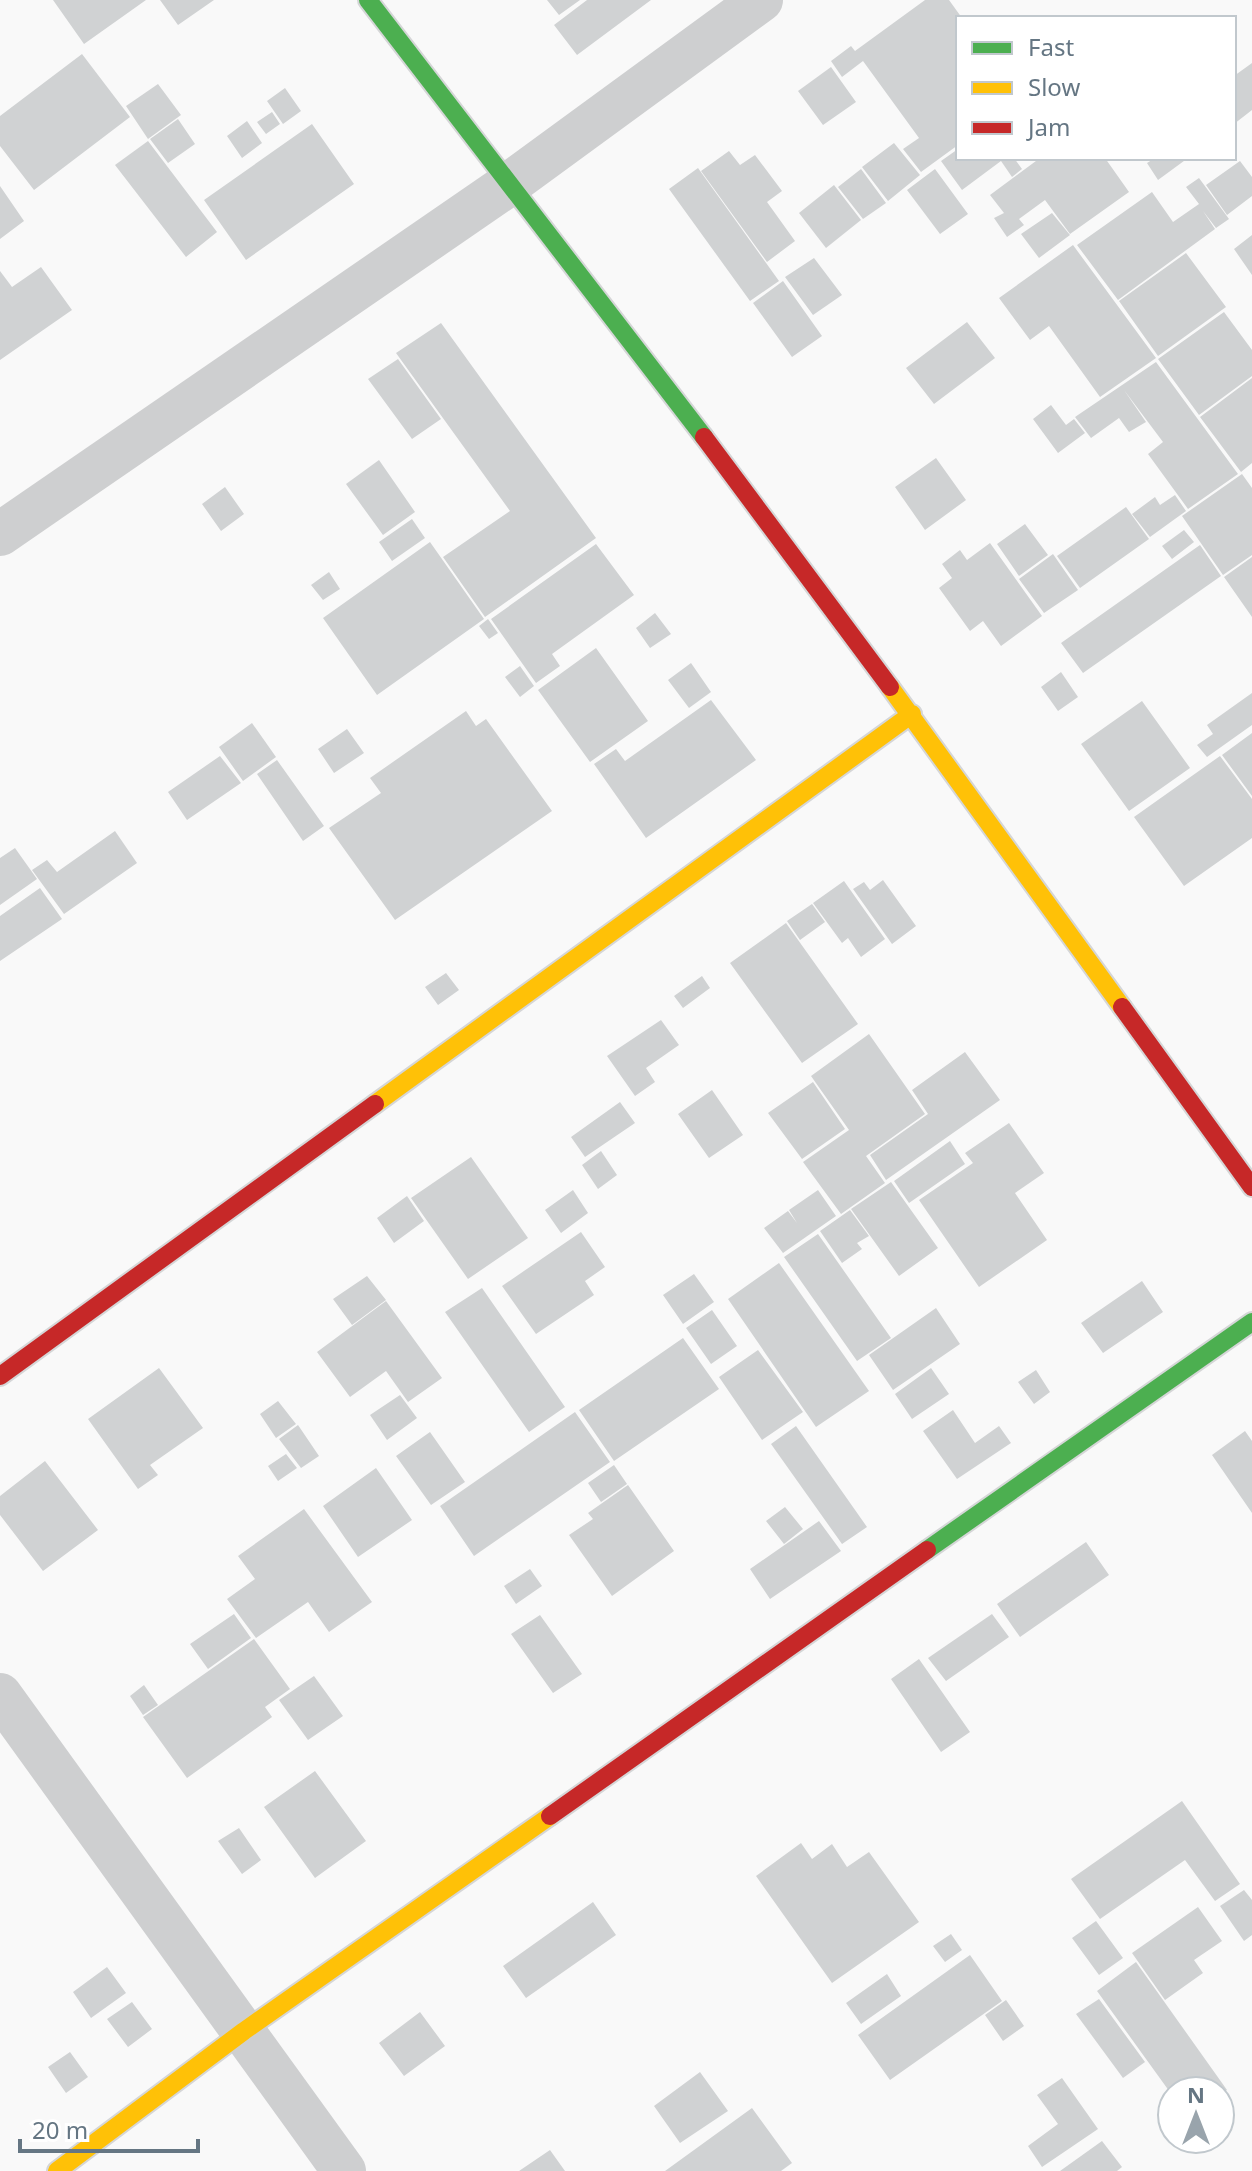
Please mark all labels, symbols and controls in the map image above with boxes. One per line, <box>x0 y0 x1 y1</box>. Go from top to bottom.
legend <box>956 16 1236 160</box>
text: Fast <box>1028 30 1074 63</box>
text: Slow <box>1028 70 1080 103</box>
text: Jam <box>1026 110 1070 143</box>
north arrow <box>1156 2075 1236 2155</box>
text: N <box>1187 2079 1205 2109</box>
scale bar <box>20 2103 198 2153</box>
text: 20 m <box>32 2113 88 2146</box>

